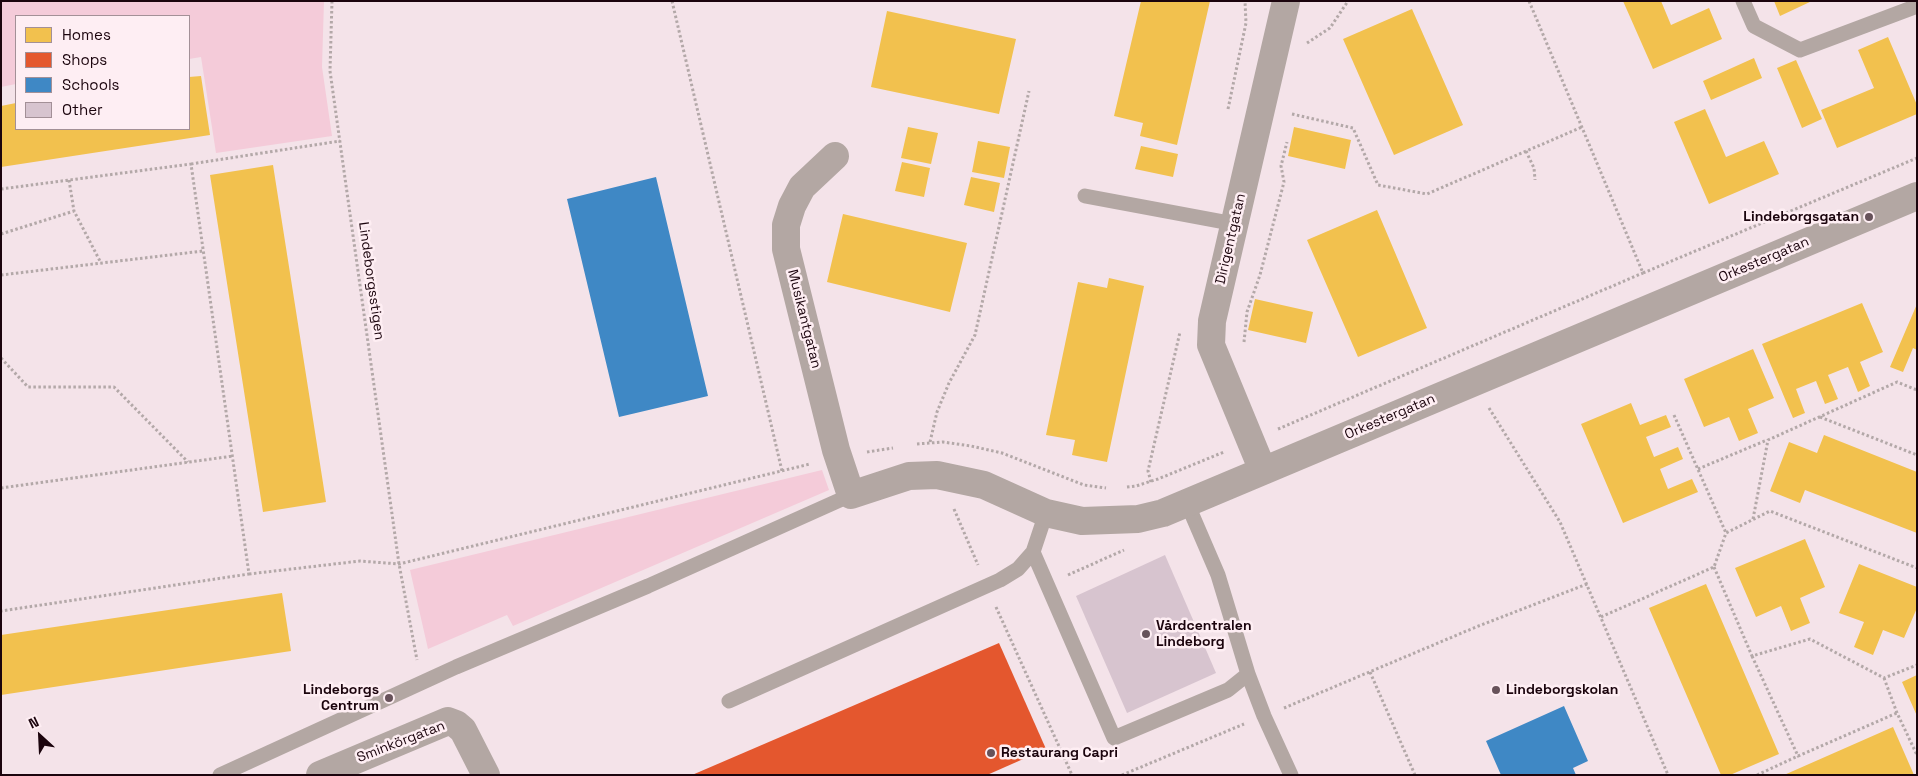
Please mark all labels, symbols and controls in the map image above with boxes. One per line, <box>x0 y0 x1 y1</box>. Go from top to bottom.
legend <box>15 15 190 130</box>
text: Homes <box>62 25 111 44</box>
text: Shops <box>62 50 107 69</box>
text: Schools <box>62 75 119 94</box>
text: Other <box>62 100 103 119</box>
street label: Dirigentgatan <box>1212 192 1250 286</box>
place label: Lindeborgsgatan <box>1743 209 1859 225</box>
marker: Lindeborgsgatan <box>1863 211 1875 223</box>
street label: Lindeborgsstigen <box>354 221 388 341</box>
street label: Orkestergatan <box>1716 233 1812 287</box>
street label: Musikantgatan <box>784 268 824 370</box>
street label: Orkestergatan <box>1342 390 1438 444</box>
place label: Vårdcentralen Lindeborg <box>1156 618 1252 650</box>
marker: Vårdcentralen Lindeborg <box>1140 628 1152 640</box>
place label: Lindeborgs Centrum <box>303 682 379 714</box>
place label: Lindeborgskolan <box>1506 682 1618 698</box>
marker: Lindeborgskolan <box>1490 684 1502 696</box>
marker: Lindeborgs Centrum <box>383 692 395 704</box>
north arrow <box>15 711 65 761</box>
text: N <box>26 712 42 733</box>
street label: Sminkörgatan <box>355 717 447 767</box>
place label: Restaurang Capri <box>1001 745 1118 761</box>
marker: Restaurang Capri <box>985 747 997 759</box>

